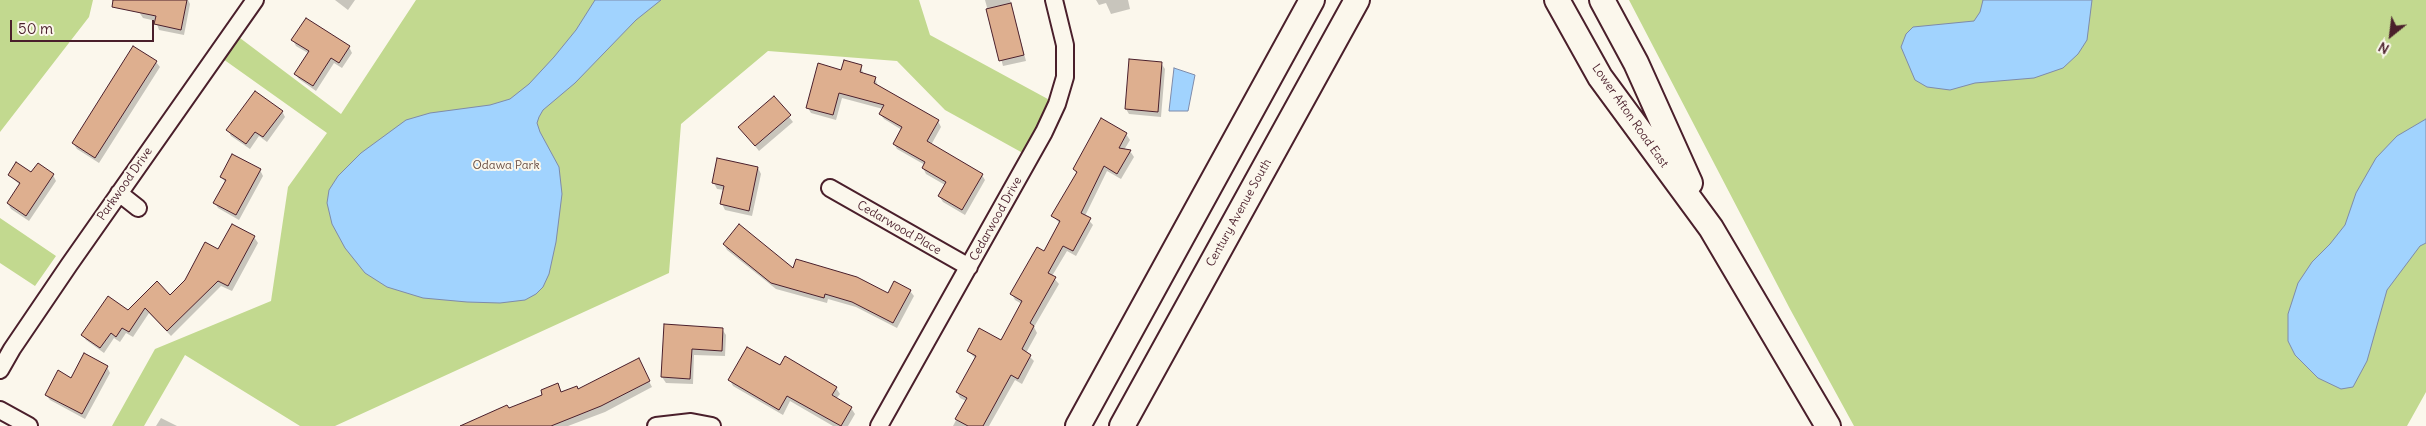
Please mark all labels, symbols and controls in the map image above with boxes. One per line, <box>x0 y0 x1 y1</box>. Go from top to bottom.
scale bar <box>12 10 156 42</box>
north arrow <box>2366 10 2416 60</box>
text: 50 m <box>18 19 53 38</box>
text: N <box>2375 38 2392 58</box>
street label: Lower Afton Road East <box>1589 61 1671 171</box>
street label: Parkwood Drive <box>94 145 156 223</box>
street label: Century Avenue South <box>1203 157 1275 269</box>
park label: Odawa Park <box>472 159 540 173</box>
street label: Cedarwood Drive <box>967 174 1025 264</box>
street label: Cedarwood Place <box>854 198 944 258</box>

